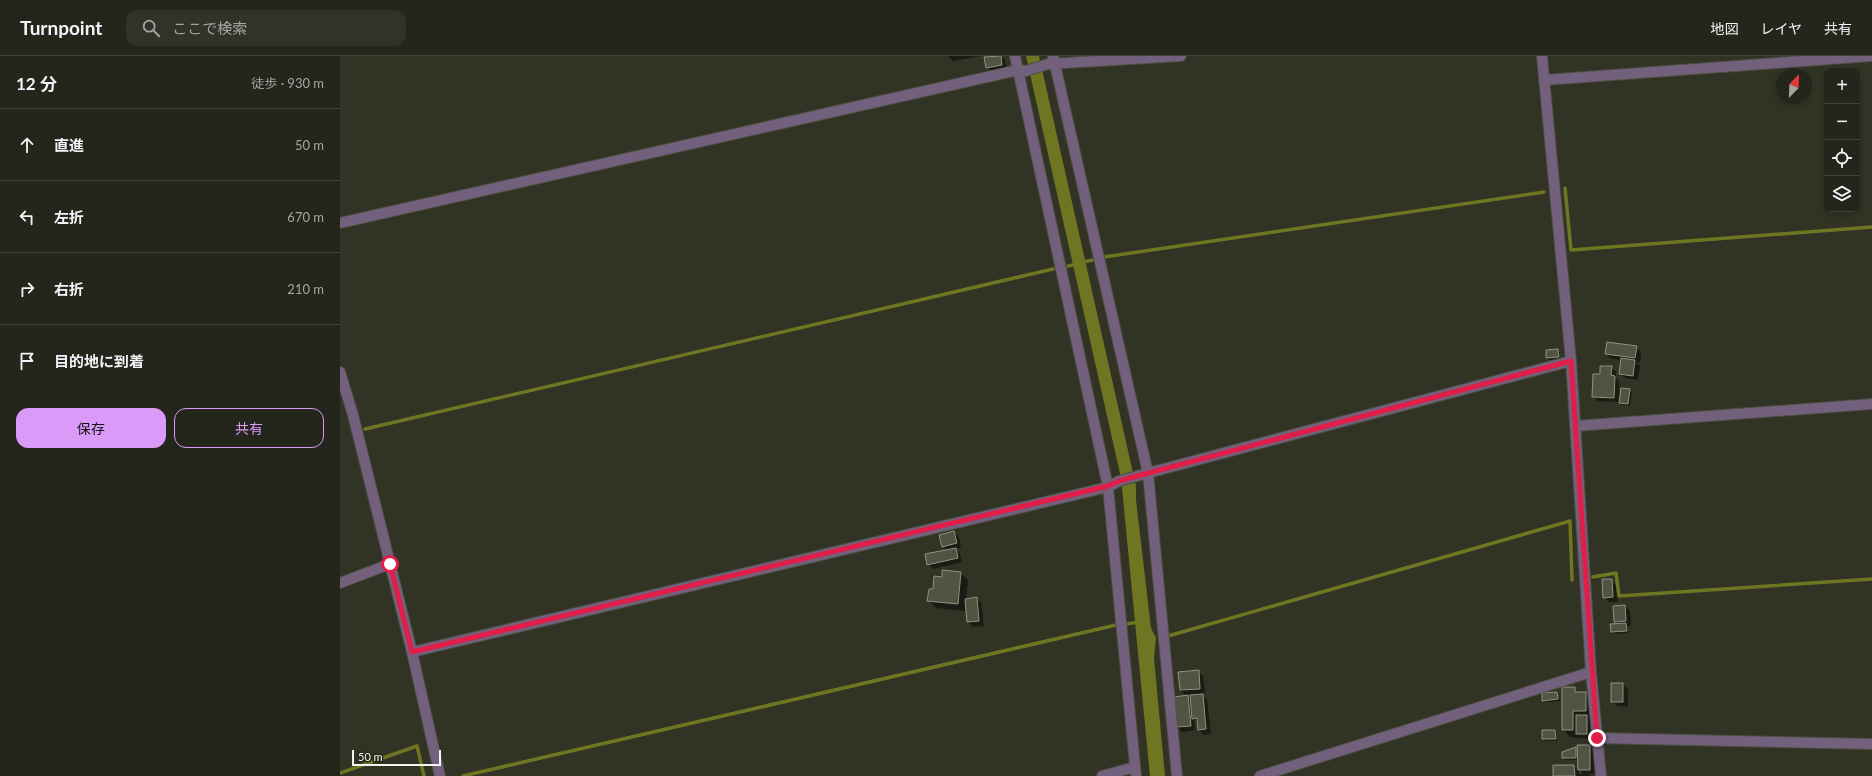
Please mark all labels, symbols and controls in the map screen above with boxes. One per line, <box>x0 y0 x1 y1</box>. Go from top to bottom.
search box <box>126 10 406 46</box>
text: Turnpoint <box>20 16 102 39</box>
icon: search <box>140 17 162 39</box>
text: ここで検索 <box>172 19 247 37</box>
text: 地図 <box>1710 20 1738 37</box>
text: レイヤ <box>1760 20 1802 37</box>
text: 共有 <box>1824 20 1852 37</box>
north arrow <box>1776 68 1812 104</box>
map controls <box>1824 68 1860 212</box>
button: + <box>1824 68 1860 104</box>
text: 12 分 <box>16 73 57 94</box>
text: 徒歩 · 930 m <box>251 75 324 91</box>
button: − <box>1824 104 1860 140</box>
icon: ahead <box>16 134 38 156</box>
text: 直進 <box>54 136 84 154</box>
text: 50 m <box>295 137 324 153</box>
button: locate <box>1824 140 1860 176</box>
button: layers <box>1824 176 1860 212</box>
icon: left <box>16 206 38 228</box>
text: 左折 <box>54 208 84 226</box>
text: 670 m <box>287 209 324 225</box>
icon: right <box>16 278 38 300</box>
text: 右折 <box>54 280 84 298</box>
text: 210 m <box>287 281 324 297</box>
icon: arrive <box>16 350 38 372</box>
text: 目的地に到着 <box>54 352 144 370</box>
button: 保存 <box>16 408 166 448</box>
button: 共有 <box>174 408 324 448</box>
route start <box>381 555 399 573</box>
route end <box>1588 729 1606 747</box>
scale bar <box>352 748 441 767</box>
text: 50 m <box>358 750 383 763</box>

